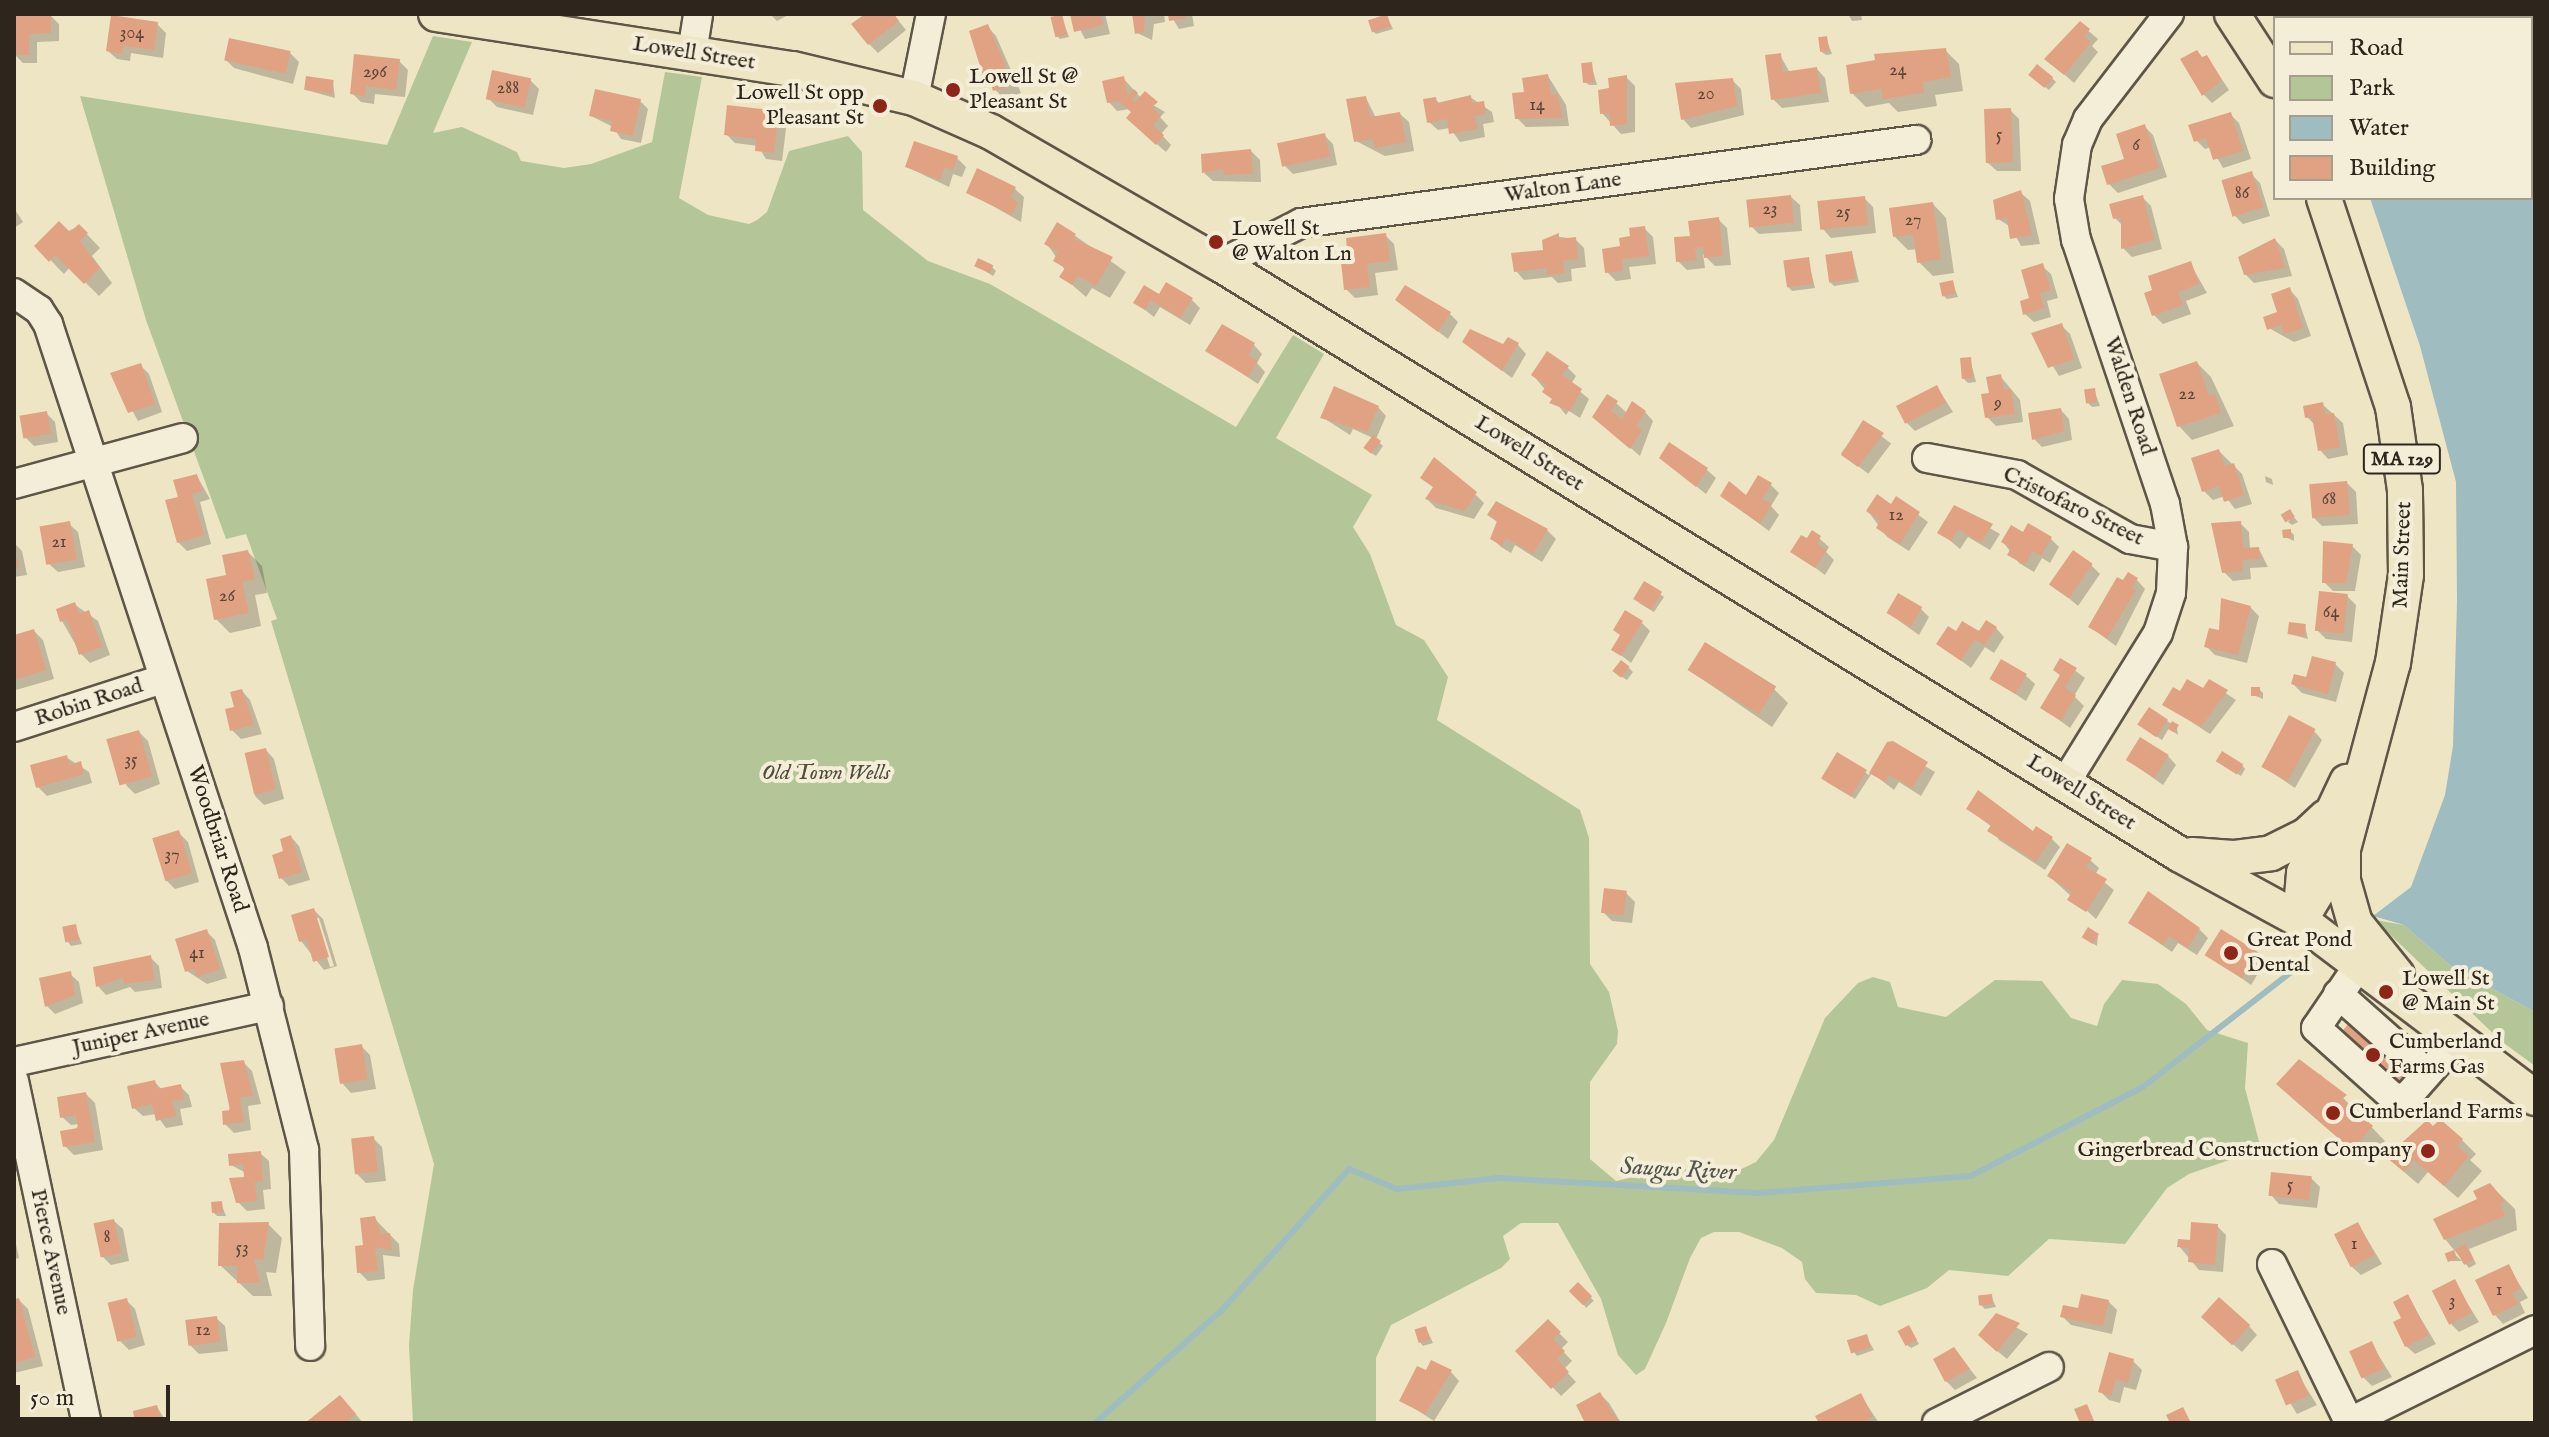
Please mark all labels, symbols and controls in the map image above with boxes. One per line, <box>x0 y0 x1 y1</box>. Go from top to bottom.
legend <box>2273 16 2533 200</box>
house number: 304 <box>120 23 144 45</box>
street label: Lowell Street <box>631 31 757 77</box>
text: Road <box>2349 33 2403 64</box>
house number: 24 <box>1889 60 1907 82</box>
house number: 296 <box>363 62 387 84</box>
place label: Lowell St @ Pleasant St <box>969 64 1078 116</box>
text: Park <box>2349 73 2395 104</box>
house number: 288 <box>497 78 519 100</box>
place label: Lowell St opp Pleasant St <box>736 80 864 132</box>
marker: Lowell St @ Pleasant St <box>944 81 962 99</box>
house number: 20 <box>1697 84 1715 106</box>
house number: 14 <box>1529 95 1545 117</box>
marker: Lowell St opp Pleasant St <box>871 97 889 115</box>
text: Water <box>2349 113 2409 144</box>
house number: 5 <box>1996 125 2002 147</box>
house number: 6 <box>2132 135 2140 157</box>
text: Building <box>2349 153 2435 184</box>
street label: Walton Lane <box>1503 167 1623 209</box>
house number: 86 <box>2235 183 2249 205</box>
house number: 23 <box>1762 199 1778 221</box>
house number: 25 <box>1836 202 1850 224</box>
house number: 27 <box>1905 210 1921 232</box>
place label: Lowell St @ Walton Ln <box>1232 216 1352 268</box>
marker: Lowell St @ Walton Ln <box>1207 233 1225 251</box>
street label: Walden Road <box>2097 333 2161 459</box>
house number: 22 <box>2179 384 2195 406</box>
house number: 9 <box>1994 393 2002 415</box>
street label: Lowell Street <box>1470 410 1588 498</box>
road number: MA 129 <box>2362 443 2442 475</box>
street label: Cristofaro Street <box>1998 461 2148 553</box>
house number: 68 <box>2322 489 2336 511</box>
street label: Main Street <box>2388 501 2418 609</box>
house number: 12 <box>1888 505 1904 527</box>
house number: 21 <box>51 532 67 554</box>
house number: 26 <box>219 586 235 608</box>
house number: 64 <box>2323 602 2339 624</box>
street label: Robin Road <box>32 673 146 733</box>
street label: Lowell Street <box>2022 749 2140 837</box>
house number: 35 <box>124 750 138 772</box>
park label: Old Town Wells <box>762 761 890 787</box>
street label: Woodbriar Road <box>181 762 253 916</box>
house number: 37 <box>164 845 180 867</box>
place label: Great Pond Dental <box>2247 927 2352 978</box>
house number: 41 <box>189 943 205 965</box>
marker: Great Pond Dental <box>2222 944 2240 962</box>
place label: Lowell St @ Main St <box>2402 966 2495 1018</box>
marker: Lowell St @ Main St <box>2377 983 2395 1001</box>
street label: Juniper Avenue <box>70 1007 212 1061</box>
place label: Cumberland Farms Gas <box>2389 1029 2502 1080</box>
marker: Cumberland Farms Gas <box>2364 1046 2382 1064</box>
place label: Cumberland Farms <box>2349 1100 2523 1126</box>
marker: Cumberland Farms <box>2324 1104 2342 1122</box>
place label: Gingerbread Construction Company <box>2077 1138 2412 1164</box>
marker: Gingerbread Construction Company <box>2419 1142 2437 1160</box>
water label: Saugus River <box>1619 1153 1737 1187</box>
house number: 5 <box>2287 1175 2293 1197</box>
street label: Pierce Avenue <box>24 1187 76 1317</box>
house number: 8 <box>103 1227 111 1249</box>
house number: 1 <box>2351 1234 2357 1256</box>
house number: 53 <box>235 1238 249 1260</box>
house number: 1 <box>2496 1280 2502 1302</box>
house number: 3 <box>2449 1291 2455 1313</box>
house number: 12 <box>195 1320 211 1342</box>
scale bar <box>20 1369 174 1419</box>
text: 50 m <box>30 1383 74 1414</box>

